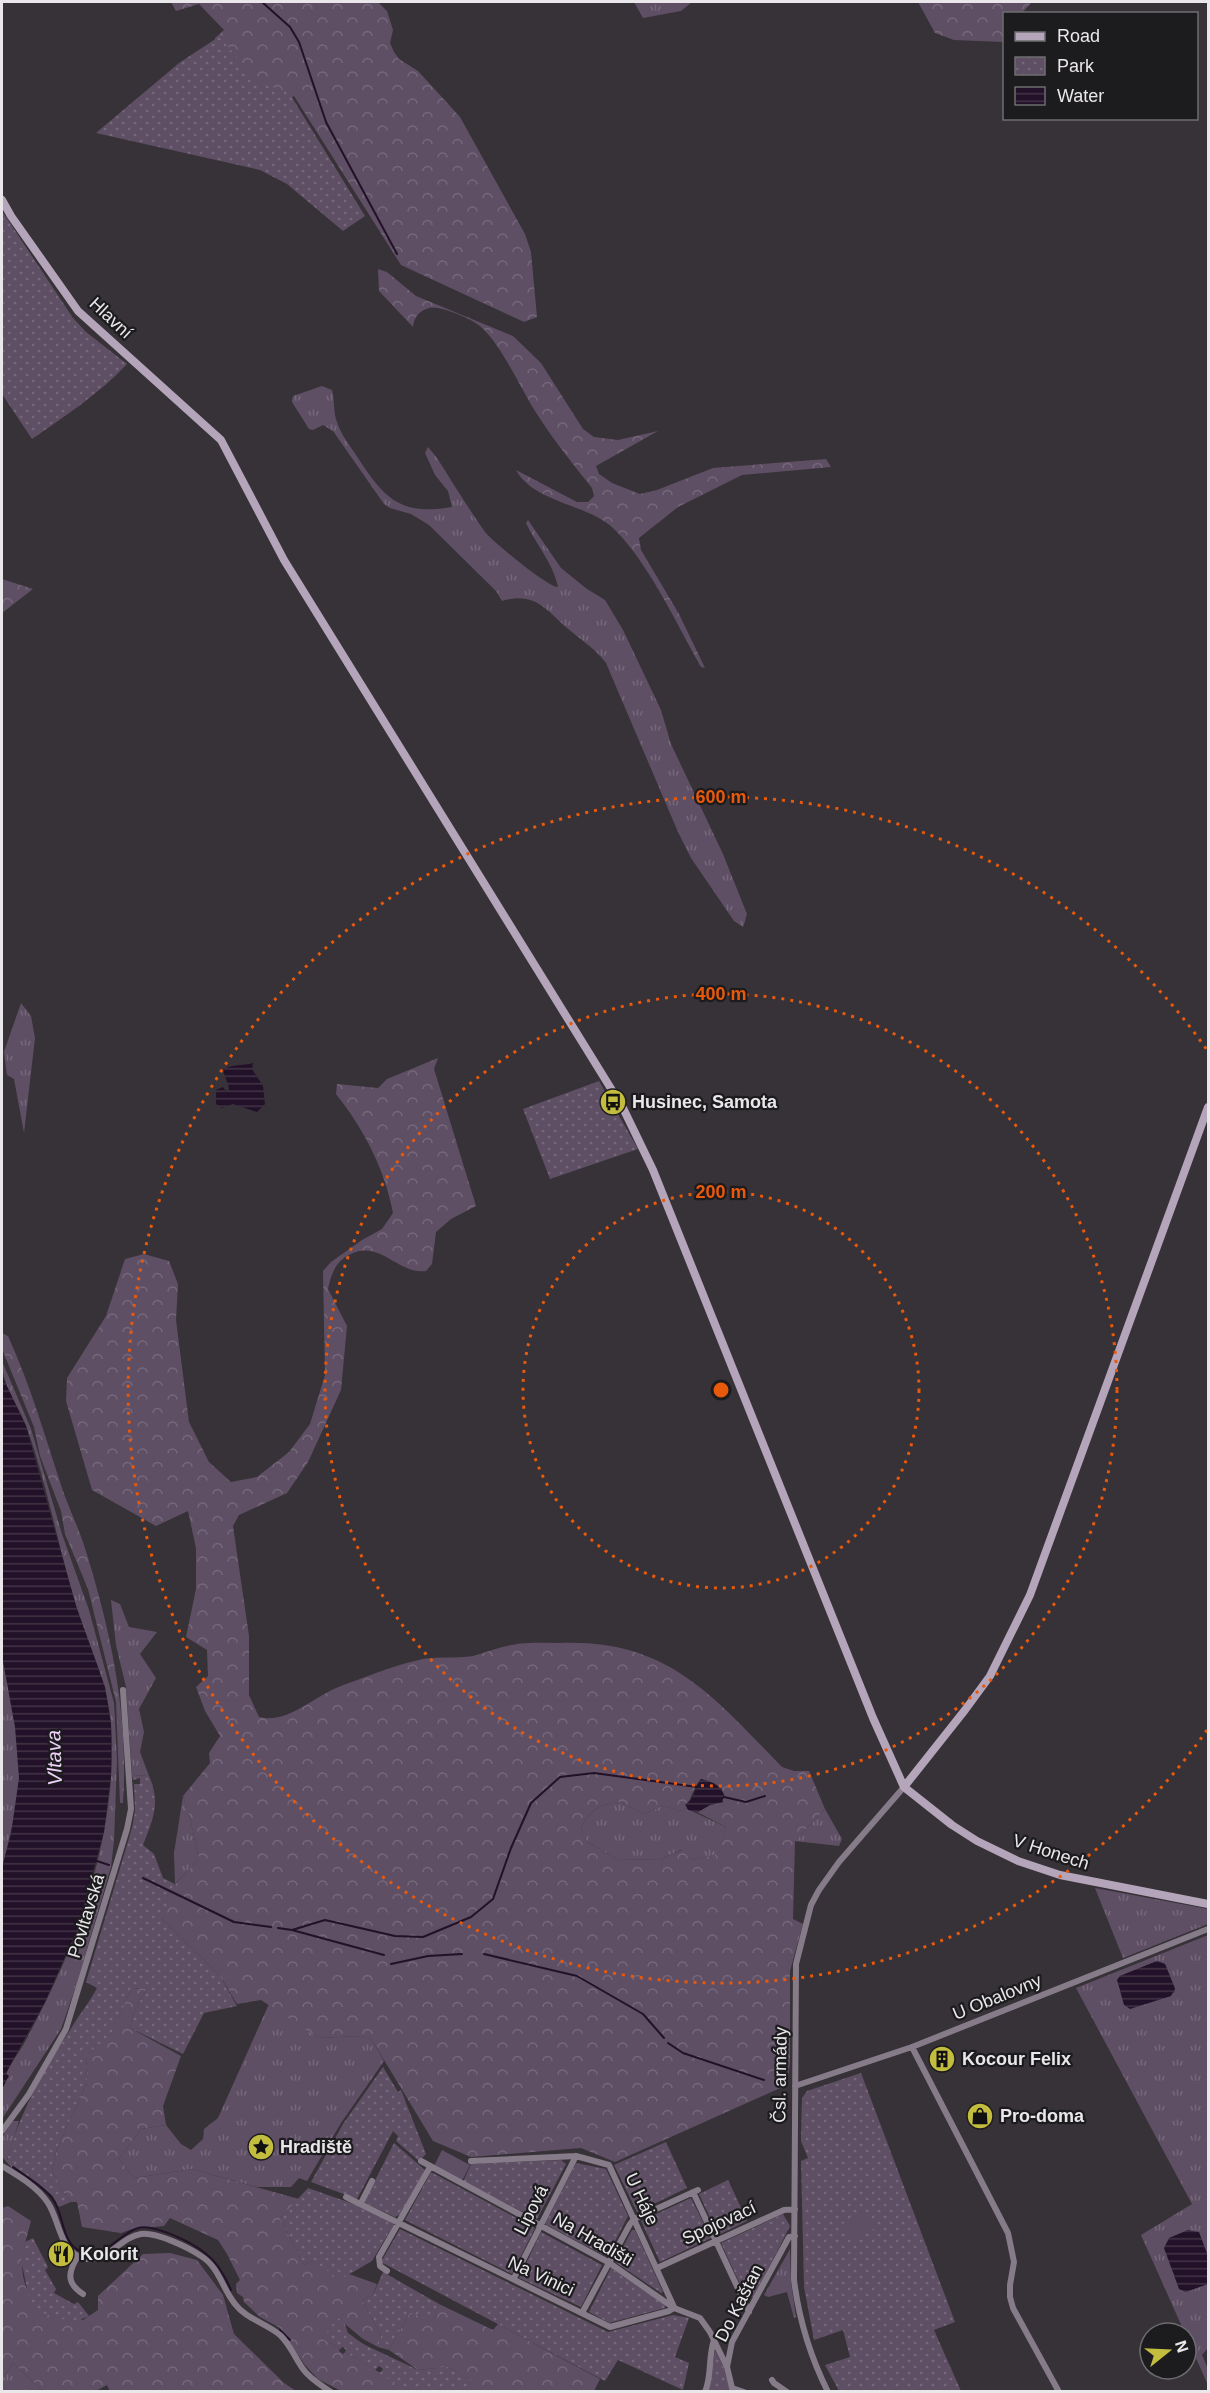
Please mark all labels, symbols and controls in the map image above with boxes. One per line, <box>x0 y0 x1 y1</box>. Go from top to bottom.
legend <box>1003 12 1198 120</box>
text: Road <box>1057 26 1100 46</box>
text: Park <box>1057 56 1095 76</box>
text: Water <box>1057 86 1104 106</box>
street label: Hlavní <box>86 293 136 343</box>
text: 600 m <box>695 787 747 807</box>
text: 400 m <box>695 984 747 1004</box>
bus stop icon: Husinec, Samota <box>598 1087 628 1117</box>
place label: Husinec, Samota <box>632 1092 778 1112</box>
text: 200 m <box>695 1182 747 1202</box>
centre of rings <box>711 1380 731 1400</box>
water label: Vltava <box>42 1730 66 1786</box>
street label: V Honech <box>1010 1830 1092 1874</box>
street label: Povltavská <box>64 1871 109 1961</box>
street label: U Obalovny <box>950 1970 1044 2024</box>
street label: Čsl. armády <box>768 2027 791 2123</box>
building icon: Kocour Felix <box>927 2044 957 2074</box>
place label: Kocour Felix <box>962 2049 1071 2069</box>
shop icon: Pro-doma <box>965 2101 995 2131</box>
place label: Pro-doma <box>1000 2106 1085 2126</box>
place icon: Hradiště <box>246 2132 276 2162</box>
place label: Hradiště <box>280 2137 352 2157</box>
street label: U Háje <box>621 2170 663 2228</box>
street label: Lipová <box>510 2181 552 2238</box>
street label: Spojovací <box>679 2197 759 2249</box>
street label: Na Hradišti <box>549 2208 637 2270</box>
restaurant icon: Kolorit <box>46 2239 76 2269</box>
place label: Kolorit <box>80 2244 138 2264</box>
street label: Na Vinici <box>505 2252 577 2300</box>
street label: Do Kaštan <box>711 2261 767 2345</box>
north arrow <box>1138 2321 1198 2381</box>
text: N <box>1172 2338 1192 2355</box>

